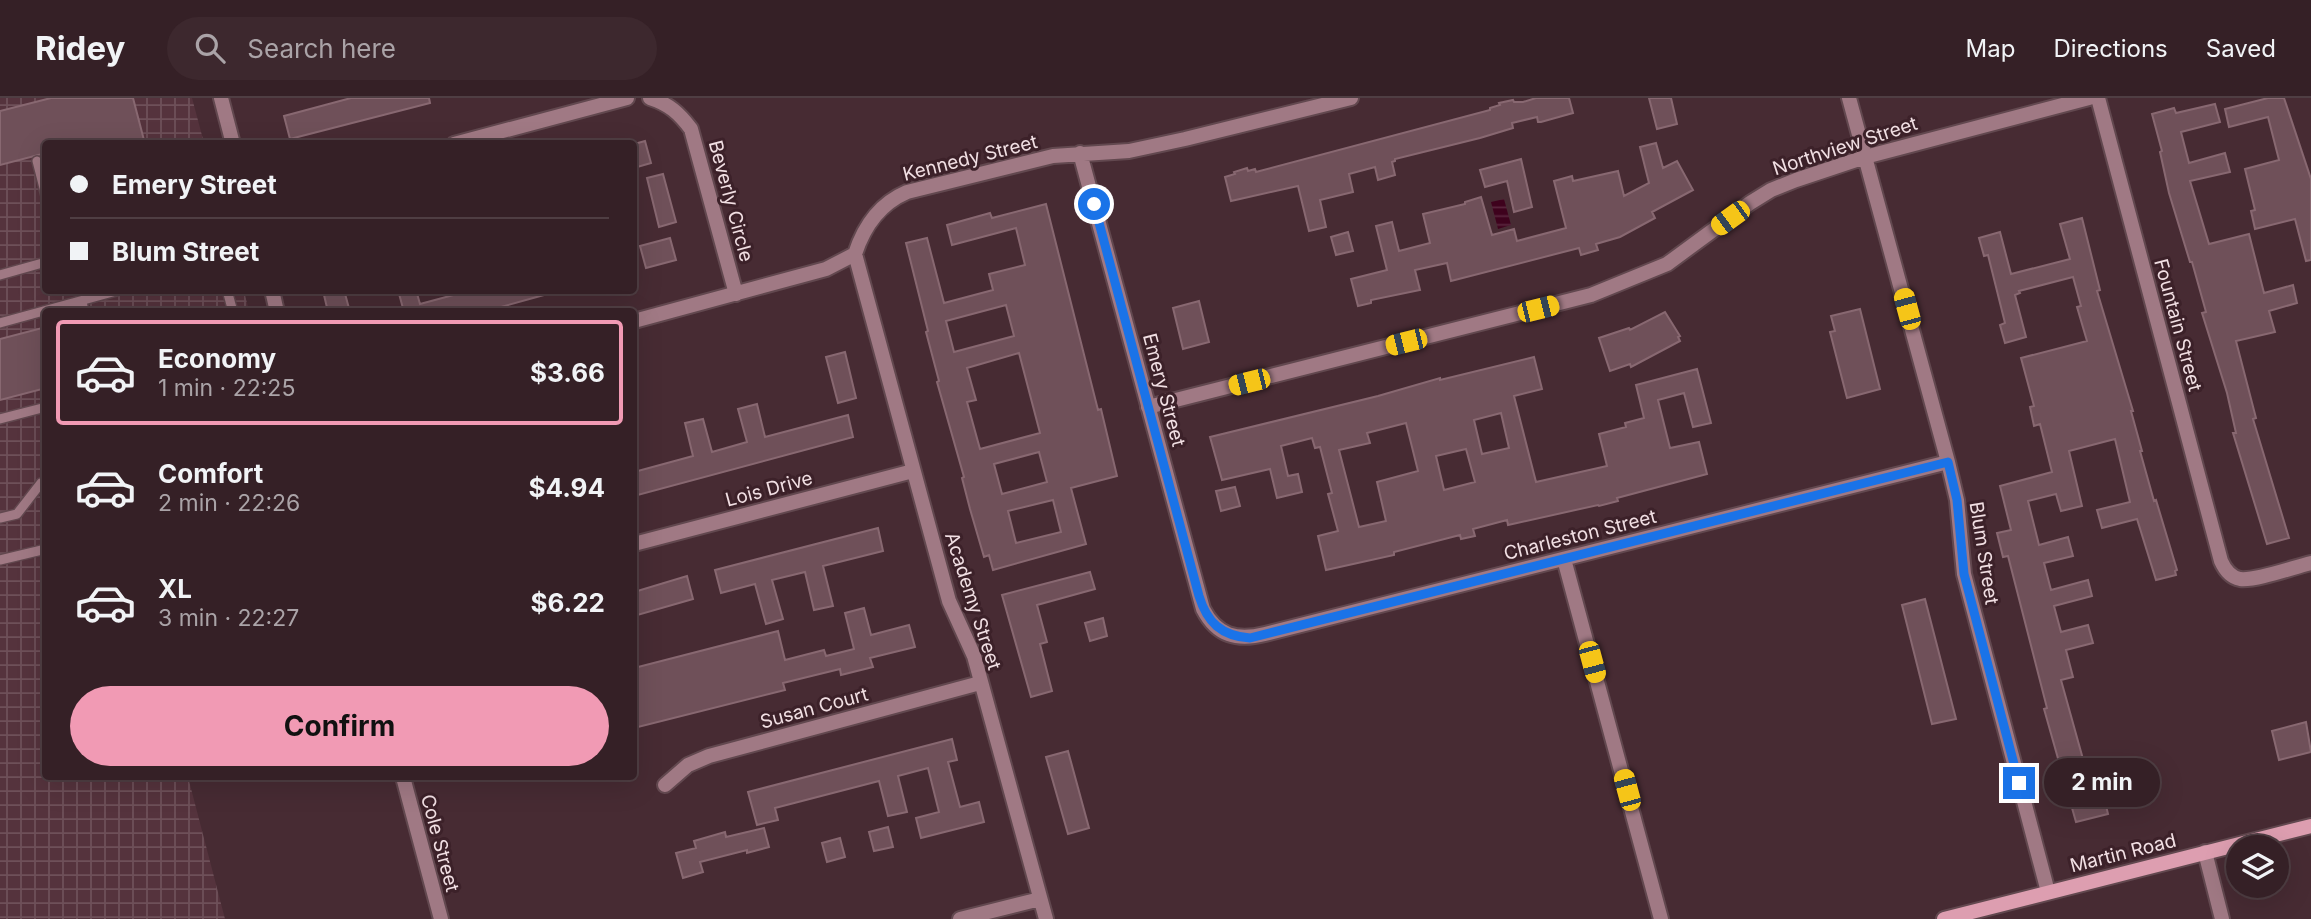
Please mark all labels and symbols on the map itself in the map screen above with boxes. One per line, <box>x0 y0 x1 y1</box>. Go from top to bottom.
street label: Northview Street <box>1770 112 1920 180</box>
street label: Kennedy Street <box>900 130 1040 186</box>
street label: Beverly Circle <box>704 138 758 264</box>
route start <box>1078 188 1110 220</box>
car <box>1707 197 1754 239</box>
street label: Fountain Street <box>2149 256 2207 394</box>
car <box>1892 286 1923 332</box>
car <box>1516 294 1561 324</box>
car <box>1384 327 1429 357</box>
street label: Emery Street <box>1138 331 1190 449</box>
car <box>1227 367 1272 397</box>
street label: Lois Drive <box>723 466 815 512</box>
street label: Blum Street <box>1965 500 2003 606</box>
street label: Charleston Street <box>1501 505 1659 565</box>
street label: Academy Street <box>940 529 1006 673</box>
car <box>1577 639 1608 685</box>
street label: Susan Court <box>757 683 871 733</box>
callout: 2 min <box>2044 758 2159 808</box>
car <box>1612 767 1643 813</box>
route end <box>2003 767 2035 799</box>
street label: Cole Street <box>416 792 464 894</box>
street label: Martin Road <box>2068 829 2178 877</box>

